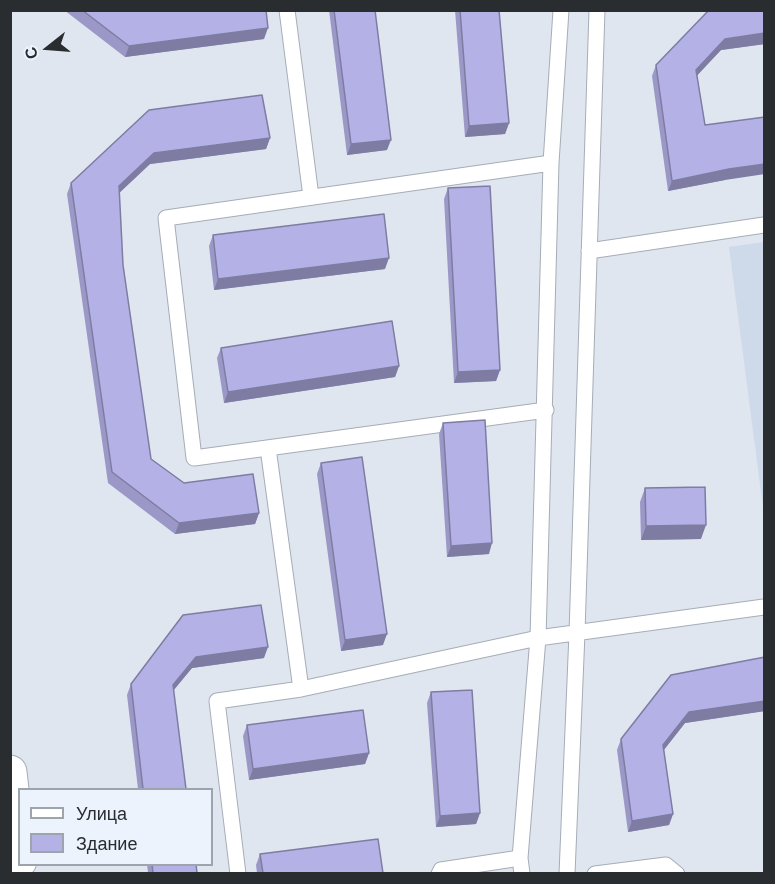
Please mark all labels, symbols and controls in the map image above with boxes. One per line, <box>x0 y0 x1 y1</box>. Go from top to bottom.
north arrow <box>18 18 78 78</box>
text: С <box>20 45 41 62</box>
legend <box>18 788 213 866</box>
text: Улица <box>76 802 127 824</box>
text: Здание <box>76 832 137 854</box>

